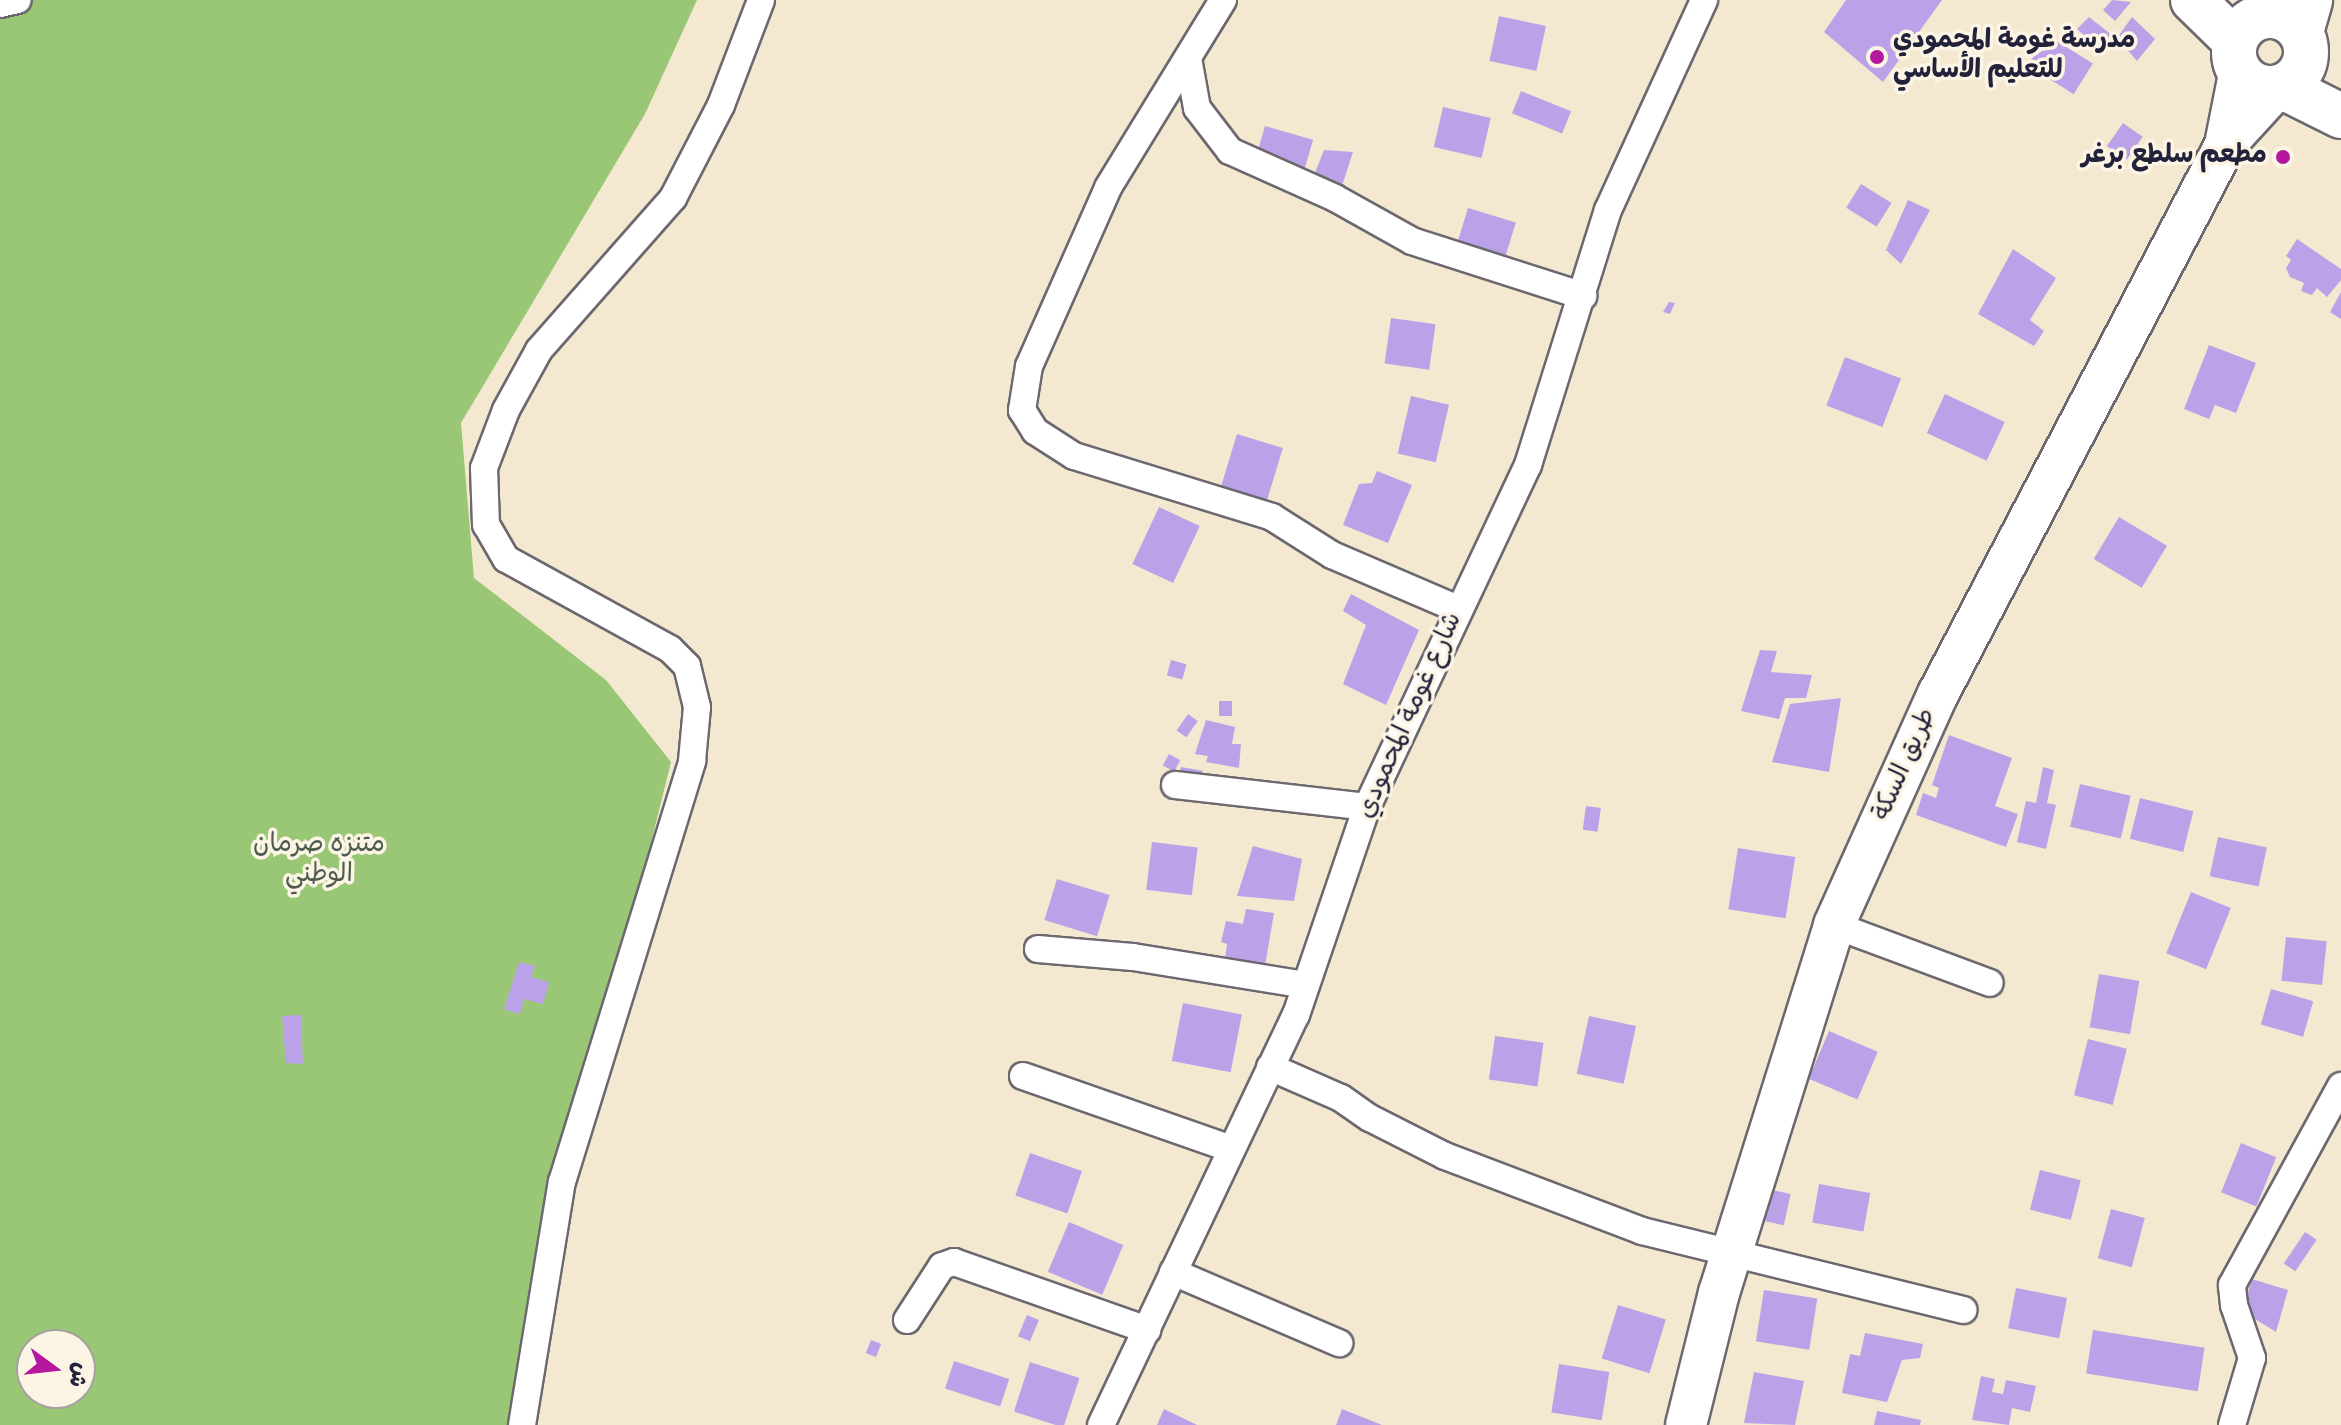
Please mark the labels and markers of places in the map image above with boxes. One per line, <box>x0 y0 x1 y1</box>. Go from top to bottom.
place label: مدرسة غومة المحمودي للتعليم الأساسي <box>1893 26 2135 88</box>
marker: مدرسة غومة المحمودي للتعليم الأساسي <box>1868 48 1886 66</box>
place label: مطعم سلطع برغر <box>2082 141 2267 173</box>
marker: مطعم سلطع برغر <box>2274 148 2292 166</box>

